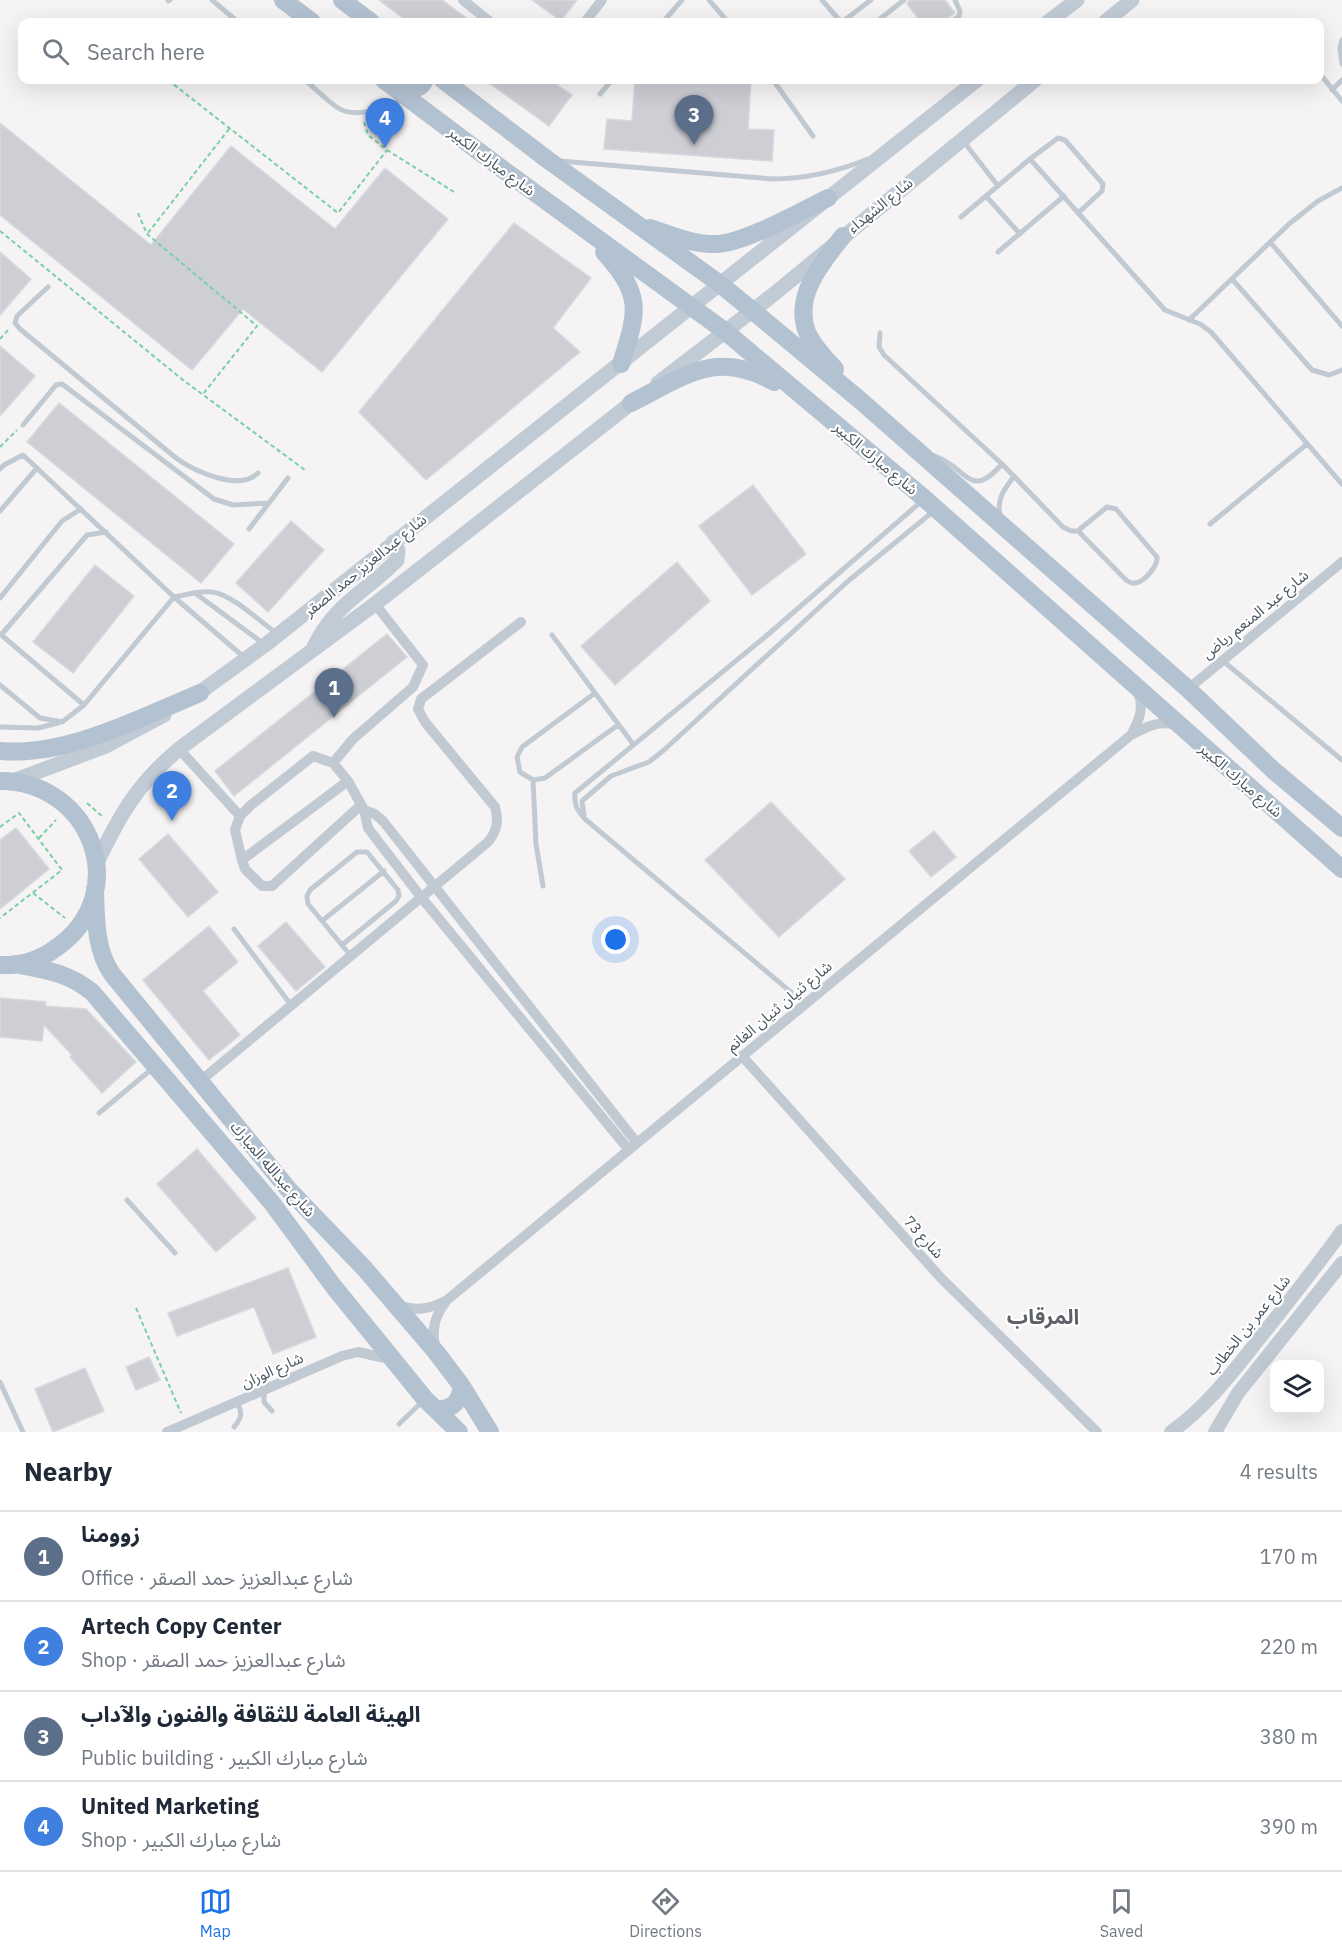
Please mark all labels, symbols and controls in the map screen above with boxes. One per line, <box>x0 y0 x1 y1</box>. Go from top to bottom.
search box <box>18 18 1324 84</box>
icon: search <box>39 35 72 68</box>
text: Search here <box>87 37 205 66</box>
pin: 3 <box>674 96 714 145</box>
pin: 4 <box>366 98 404 148</box>
street label: شارع مبارك الكبير <box>442 122 539 202</box>
street label: شارع الشهداء <box>844 173 918 239</box>
street label: شارع مبارك الكبير <box>827 417 922 501</box>
street label: شارع عبدالعزيز حمد الصقر <box>299 510 432 623</box>
street label: شارع عبد المنعم رياض <box>1198 565 1314 665</box>
pin: 1 <box>314 668 354 718</box>
street label: شارع مبارك الكبير <box>1193 738 1287 824</box>
pin: 2 <box>152 772 192 821</box>
your location <box>601 925 630 954</box>
street label: شارع ثنيان ثنيان الغانم <box>722 956 838 1058</box>
street label: شارع عبدالله المبارك <box>224 1117 320 1223</box>
street label: شارع 73 <box>898 1212 948 1264</box>
street label: شارع عمر بن الخطاب <box>1202 1271 1297 1381</box>
district label: المرقاب <box>1007 1302 1079 1330</box>
street label: شارع الوزان <box>238 1348 308 1395</box>
map controls <box>1270 1360 1324 1414</box>
button: layers <box>1270 1360 1324 1414</box>
text: Nearby <box>24 1454 112 1488</box>
text: 4 results <box>1240 1458 1318 1485</box>
text: زوومنا <box>81 1519 140 1548</box>
text: 1 <box>38 1543 50 1570</box>
text: 170 m <box>1260 1543 1318 1570</box>
text: Office · شارع عبدالعزيز حمد الصقر <box>81 1564 353 1591</box>
text: Artech Copy Center <box>81 1611 282 1640</box>
text: 2 <box>38 1633 50 1660</box>
text: 220 m <box>1260 1633 1318 1660</box>
text: Shop · شارع عبدالعزيز حمد الصقر <box>81 1646 346 1673</box>
text: الهيئة العامة للثقافة والفنون والآداب <box>81 1699 421 1728</box>
text: 3 <box>38 1723 50 1750</box>
text: 380 m <box>1260 1723 1318 1750</box>
text: Public building · شارع مبارك الكبير <box>81 1744 368 1771</box>
text: United Marketing <box>81 1791 259 1820</box>
text: 4 <box>38 1813 50 1840</box>
text: 390 m <box>1260 1813 1318 1840</box>
text: Shop · شارع مبارك الكبير <box>81 1826 281 1853</box>
tab: Map <box>199 1885 232 1941</box>
tab: Directions <box>629 1885 702 1941</box>
tab: Saved <box>1100 1885 1143 1941</box>

